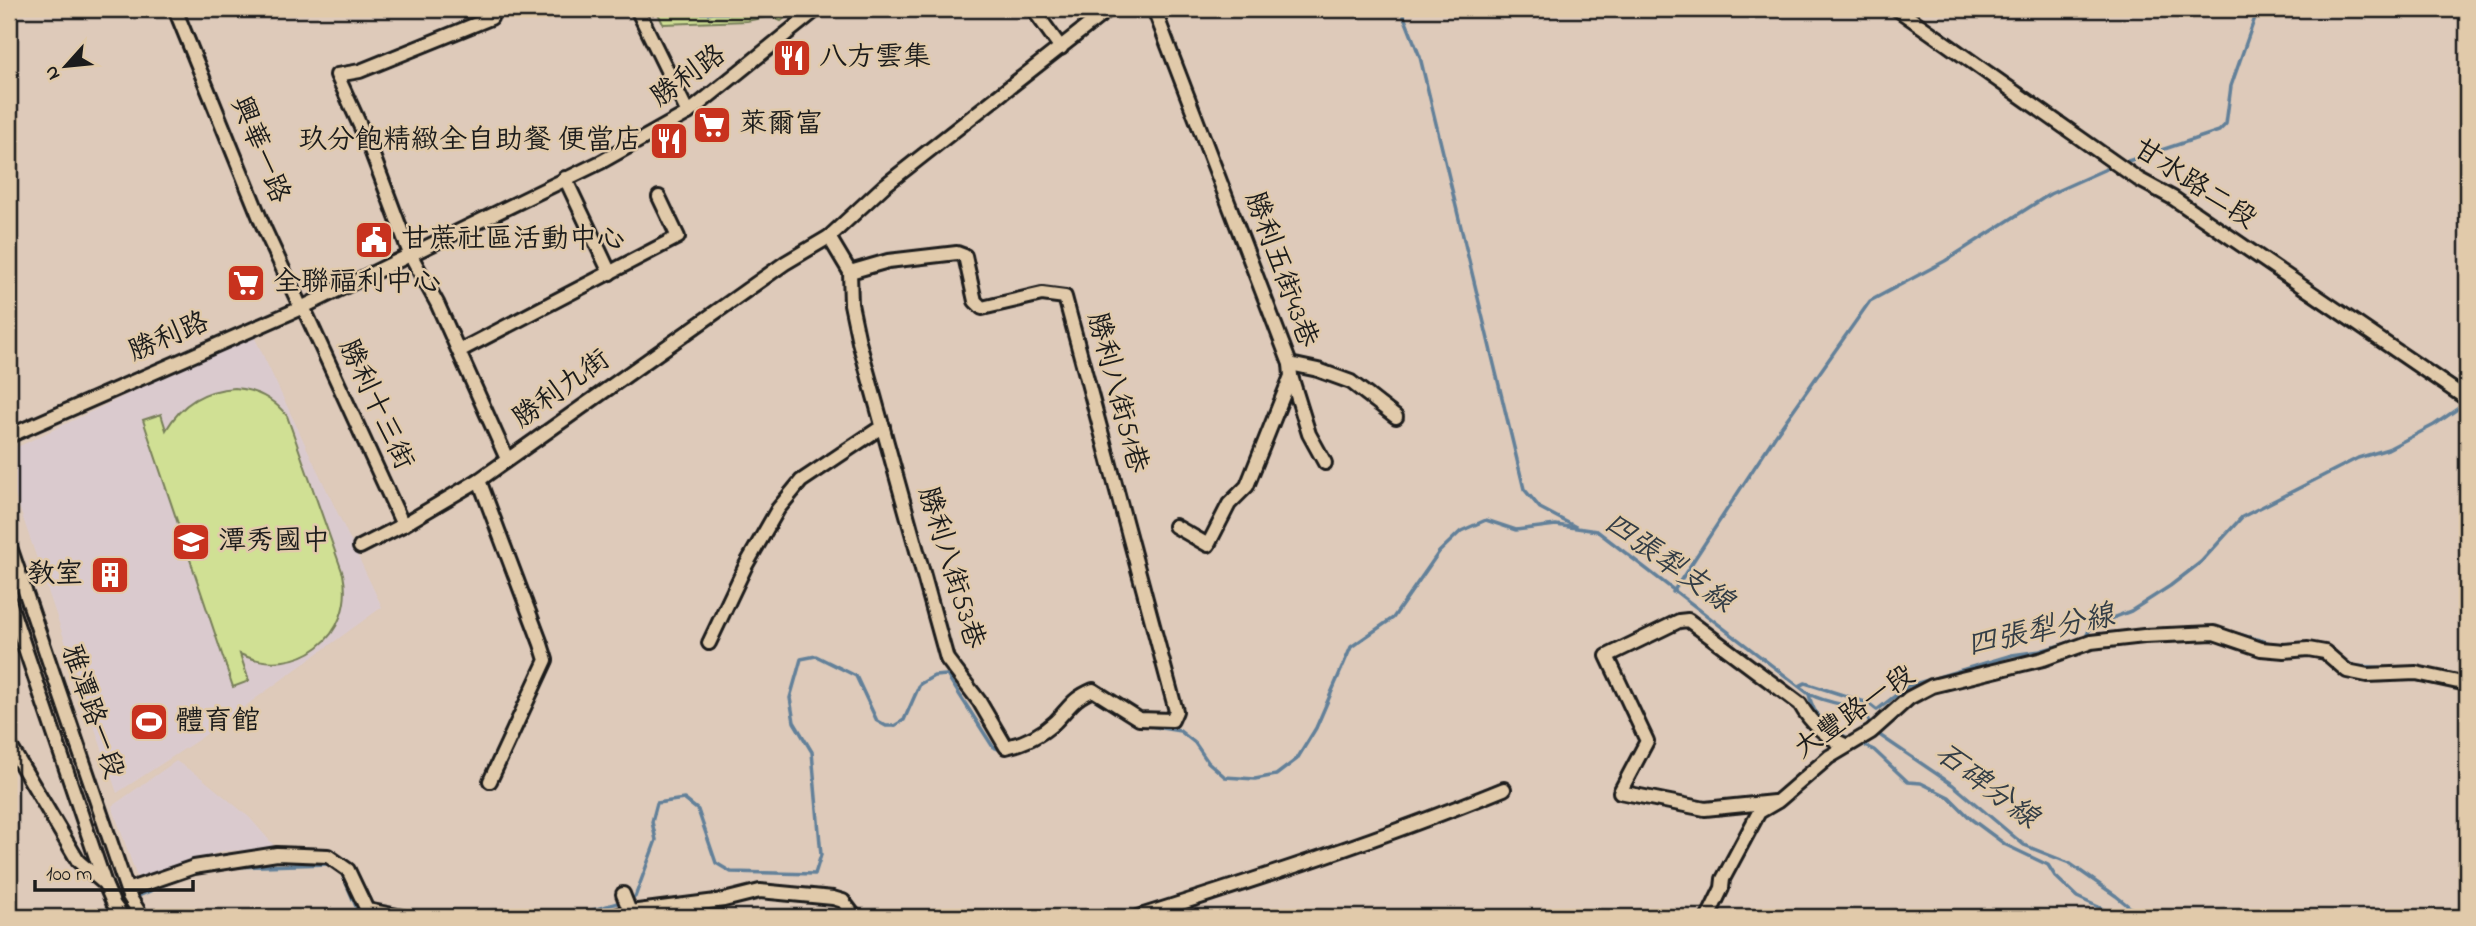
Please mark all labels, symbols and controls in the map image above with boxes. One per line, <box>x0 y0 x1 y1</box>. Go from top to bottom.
north arrow <box>32 32 102 102</box>
street label: 勝利路 <box>643 36 735 118</box>
restaurant icon: 八方雲集 <box>771 37 813 79</box>
place label: 八方雲集 <box>819 38 931 79</box>
text: N <box>38 61 68 84</box>
street label: 興華一路 <box>219 90 299 210</box>
supermarket icon: 萊爾富 <box>691 104 733 146</box>
place label: 萊爾富 <box>739 105 823 146</box>
restaurant icon: 玖分飽精緻全自助餐 便當店 <box>648 120 690 162</box>
place label: 玖分飽精緻全自助餐 便當店 <box>299 121 642 162</box>
street label: 甘水路二段 <box>2124 130 2264 240</box>
street label: 勝利五街43巷 <box>1233 186 1327 355</box>
public building icon: 甘蔗社區活動中心 <box>353 219 395 261</box>
place label: 甘蔗社區活動中心 <box>401 220 625 261</box>
supermarket icon: 全聯福利中心 <box>225 262 267 304</box>
place label: 全聯福利中心 <box>273 263 441 304</box>
street label: 勝利路 <box>122 303 216 373</box>
street label: 勝利八街51巷 <box>1075 308 1157 479</box>
street label: 勝利十三街 <box>327 333 423 477</box>
street label: 勝利九街 <box>505 340 619 440</box>
street label: 勝利八街53巷 <box>906 482 994 655</box>
water label: 四張犁支線 <box>1594 503 1744 626</box>
school or university icon: 潭秀國中 <box>170 521 212 563</box>
place label: 潭秀國中 <box>218 522 330 563</box>
building icon: 教室 <box>89 554 131 596</box>
place label: 教室 <box>27 555 83 596</box>
water label: 四張犁分線 <box>1963 594 2121 669</box>
street label: 雅潭路一段 <box>49 639 133 785</box>
street label: 大豐路一段 <box>1786 656 1924 770</box>
sports icon: 體育館 <box>128 701 170 743</box>
place label: 體育館 <box>176 702 260 743</box>
water label: 石碑分線 <box>1925 733 2049 842</box>
scale bar <box>35 849 192 893</box>
text: 100 m <box>46 860 92 890</box>

